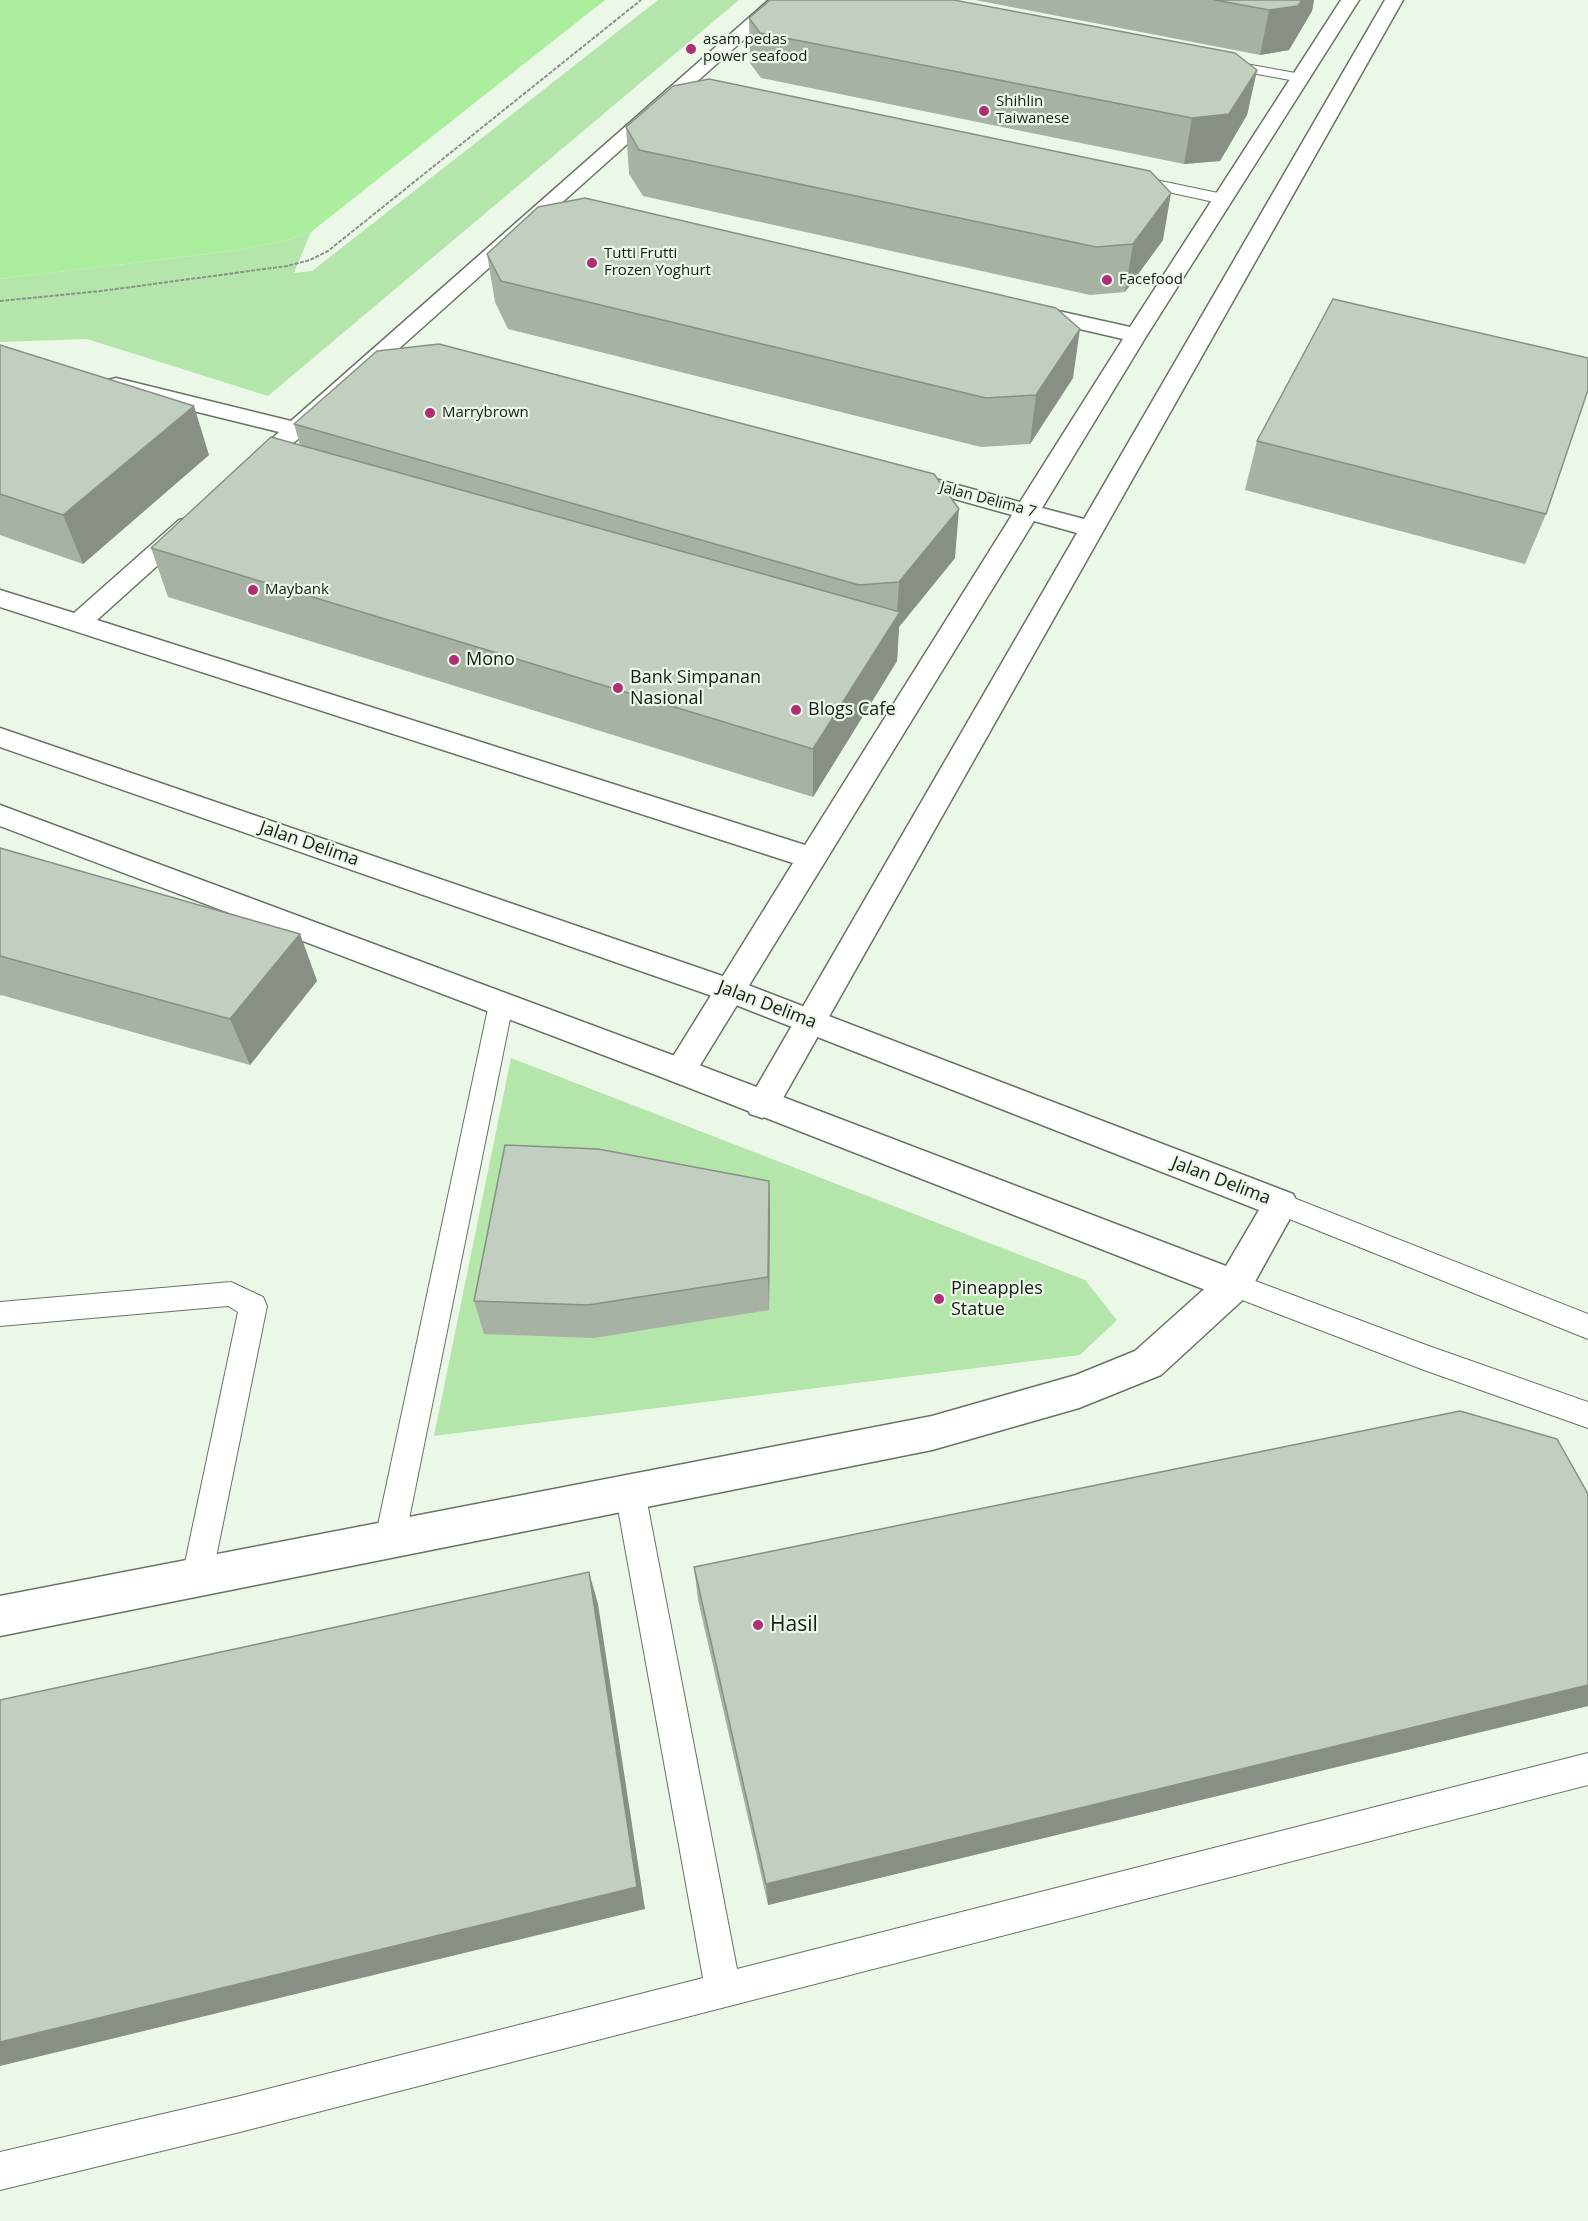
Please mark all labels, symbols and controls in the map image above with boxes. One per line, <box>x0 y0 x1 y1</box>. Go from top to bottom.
place label: asam pedas power seafood <box>703 31 807 66</box>
marker: asam pedas power seafood <box>684 42 698 56</box>
place label: Shihlin Taiwanese <box>996 93 1070 128</box>
marker: Shihlin Taiwanese <box>977 104 991 118</box>
place label: Tutti Frutti Frozen Yoghurt <box>604 245 711 280</box>
marker: Tutti Frutti Frozen Yoghurt <box>585 256 599 270</box>
place label: Facefood <box>1119 271 1183 289</box>
marker: Facefood <box>1100 273 1114 287</box>
place label: Marrybrown <box>442 404 529 422</box>
marker: Marrybrown <box>423 406 437 420</box>
street label: Jalan Delima 7 <box>938 478 1038 522</box>
place label: Maybank <box>265 581 329 599</box>
marker: Maybank <box>246 583 260 597</box>
place label: Mono <box>466 649 515 671</box>
marker: Mono <box>447 653 461 667</box>
place label: Bank Simpanan Nasional <box>630 667 761 710</box>
marker: Bank Simpanan Nasional <box>611 681 625 695</box>
place label: Blogs Cafe <box>808 699 896 721</box>
marker: Blogs Cafe <box>789 703 803 717</box>
street label: Jalan Delima <box>256 817 362 871</box>
street label: Jalan Delima <box>715 976 819 1034</box>
street label: Jalan Delima <box>1169 1152 1273 1210</box>
place label: Pineapples Statue <box>951 1278 1043 1320</box>
marker: Pineapples Statue <box>932 1292 946 1306</box>
place label: Hasil <box>770 1612 818 1638</box>
marker: Hasil <box>751 1618 765 1632</box>

